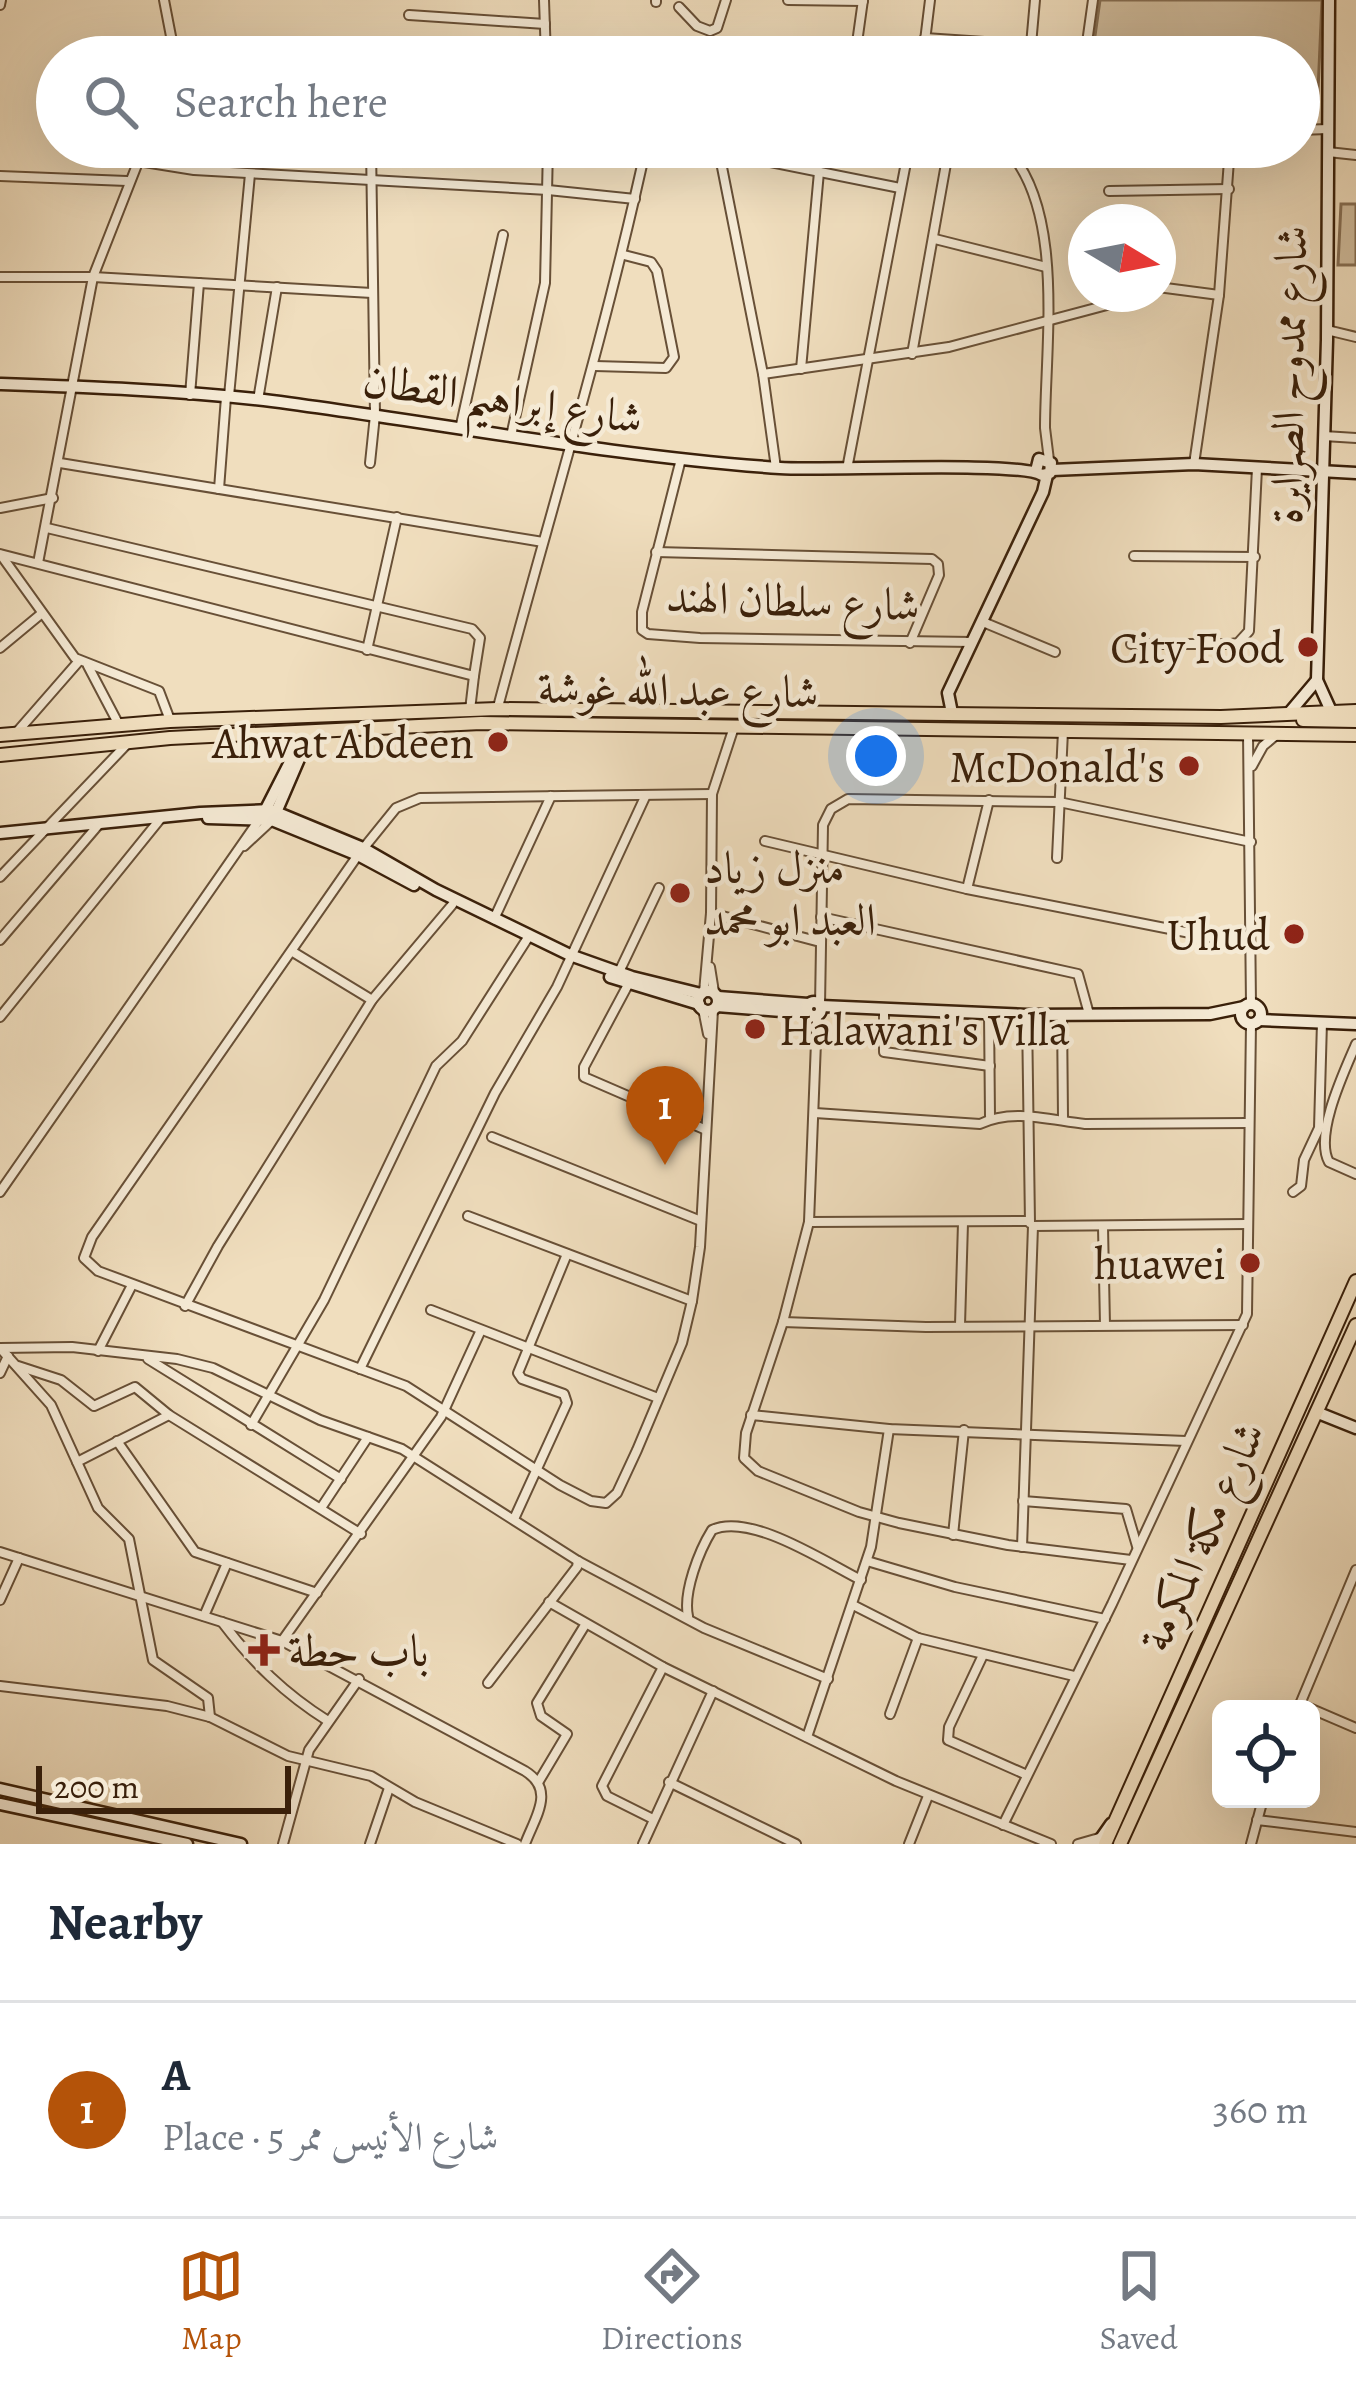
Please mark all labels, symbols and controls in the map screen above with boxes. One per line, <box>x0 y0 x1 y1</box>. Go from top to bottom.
search box <box>36 36 1320 168</box>
icon: search <box>78 69 144 135</box>
text: Search here <box>174 71 388 133</box>
north arrow <box>1068 204 1176 312</box>
street label: شارع ممدوح الصرايرة <box>1255 225 1332 525</box>
street label: شارع إبراهيم القطان <box>357 349 647 462</box>
street label: شارع سلطان الهند <box>665 566 921 642</box>
place label: City Food <box>1110 617 1285 679</box>
marker: City Food <box>1295 634 1321 660</box>
street label: شارع عبد الله غوشة <box>537 653 819 729</box>
place label: Ahwat Abdeen <box>211 712 474 774</box>
your location <box>846 726 906 786</box>
marker: Ahwat Abdeen <box>485 729 511 755</box>
place label: McDonald's <box>949 736 1165 798</box>
marker: McDonald's <box>1176 753 1202 779</box>
place label: منزل زياد العبد ابو محمد <box>704 837 876 951</box>
marker: منزل زياد العبد ابو محمد <box>667 880 693 906</box>
place label: Uhud <box>1167 904 1271 966</box>
marker: Uhud <box>1281 921 1307 947</box>
place label: Halawani's Villa <box>779 999 1070 1061</box>
marker: Halawani's Villa <box>742 1016 768 1042</box>
pin: 1 <box>626 1066 704 1165</box>
place label: huawei <box>1094 1233 1226 1295</box>
marker: huawei <box>1237 1250 1263 1276</box>
street label: شارع مكة المكرمة <box>1124 1412 1286 1664</box>
place label: باب حطة <box>288 1620 429 1682</box>
marker: باب حطة <box>251 1637 277 1663</box>
map controls <box>1212 1700 1320 1808</box>
button: locate <box>1212 1700 1320 1808</box>
scale bar <box>36 1760 291 1813</box>
text: 200 m <box>54 1764 139 1809</box>
text: Nearby <box>48 1887 202 1957</box>
text: A <box>162 2044 190 2106</box>
text: 1 <box>80 2083 94 2136</box>
text: 360 m <box>1213 2083 1308 2136</box>
text: Place · شارع الأنيس ممر 5 <box>162 2110 498 2163</box>
tab: Map <box>178 2243 244 2360</box>
tab: Directions <box>601 2243 743 2360</box>
tab: Saved <box>1099 2243 1178 2360</box>

